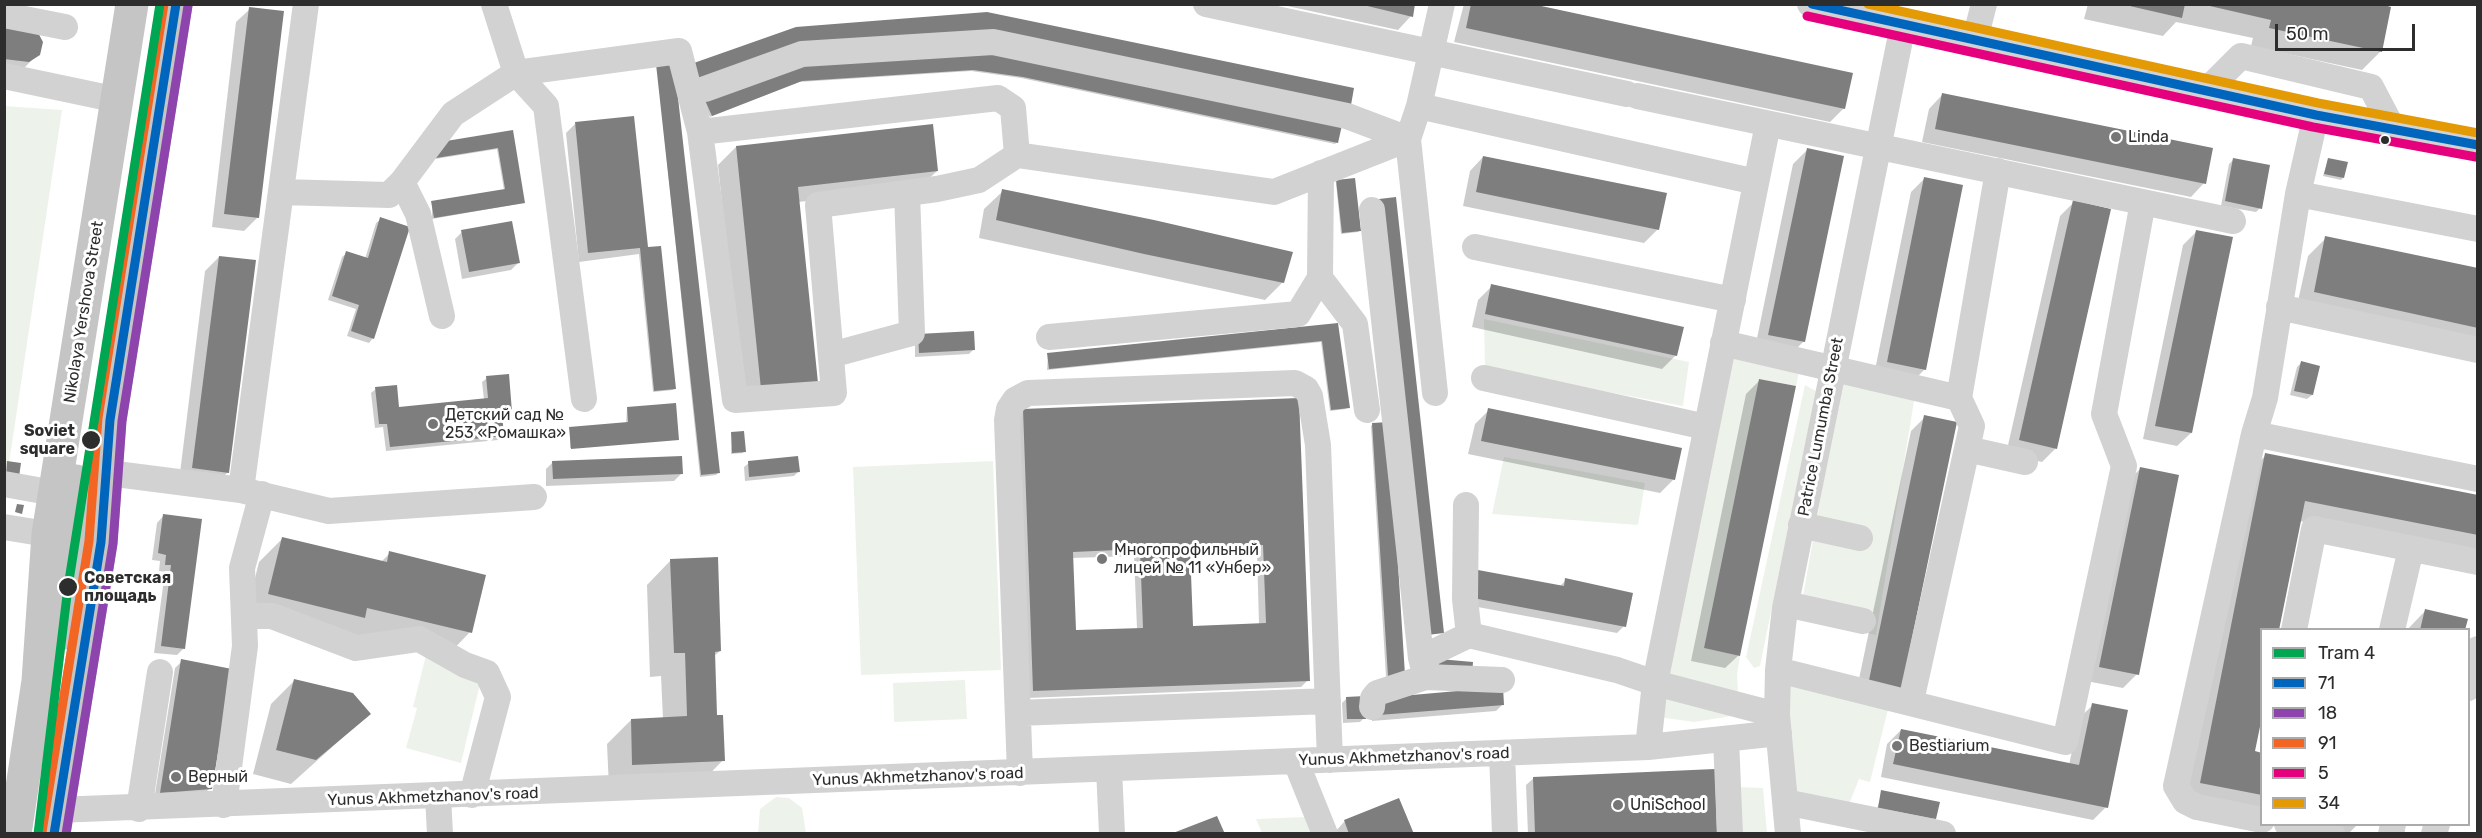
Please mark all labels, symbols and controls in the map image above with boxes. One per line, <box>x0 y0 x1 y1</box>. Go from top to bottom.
scale bar <box>2278 12 2418 50</box>
text: 50 m <box>2286 23 2329 45</box>
place label: Linda <box>2128 127 2169 147</box>
marker: Linda <box>2109 130 2123 144</box>
unlabelled marker <box>2379 134 2391 146</box>
street label: Nikolaya Yershova Street <box>60 220 108 404</box>
street label: Patrice Lumumba Street <box>1794 336 1848 518</box>
place label: Детский сад № 253 «Ромашка» <box>445 405 566 443</box>
marker: Детский сад № 253 «Ромашка» <box>426 417 440 431</box>
place label: Soviet square <box>20 421 75 459</box>
marker: Soviet square <box>80 429 102 451</box>
place label: Многопрофильный лицей № 11 «Унбер» <box>1114 540 1271 578</box>
marker: Многопрофильный лицей № 11 «Унбер» <box>1095 552 1109 566</box>
place label: Советская площадь <box>84 568 171 606</box>
marker: Советская площадь <box>57 576 79 598</box>
legend <box>2260 628 2470 826</box>
text: Tram 4 <box>2318 642 2375 664</box>
text: 71 <box>2318 672 2335 694</box>
text: 18 <box>2318 702 2337 724</box>
text: 91 <box>2318 732 2336 754</box>
place label: Bestiarium <box>1909 736 1990 756</box>
marker: Bestiarium <box>1890 739 1904 753</box>
street label: Yunus Akhmetzhanov's road <box>1298 744 1510 770</box>
text: 5 <box>2318 762 2329 784</box>
street label: Yunus Akhmetzhanov's road <box>812 764 1024 790</box>
place label: Верный <box>188 767 248 787</box>
marker: Верный <box>169 770 183 784</box>
street label: Yunus Akhmetzhanov's road <box>327 784 539 810</box>
text: 34 <box>2318 792 2340 814</box>
place label: UniSchool <box>1630 795 1706 815</box>
marker: UniSchool <box>1611 798 1625 812</box>

